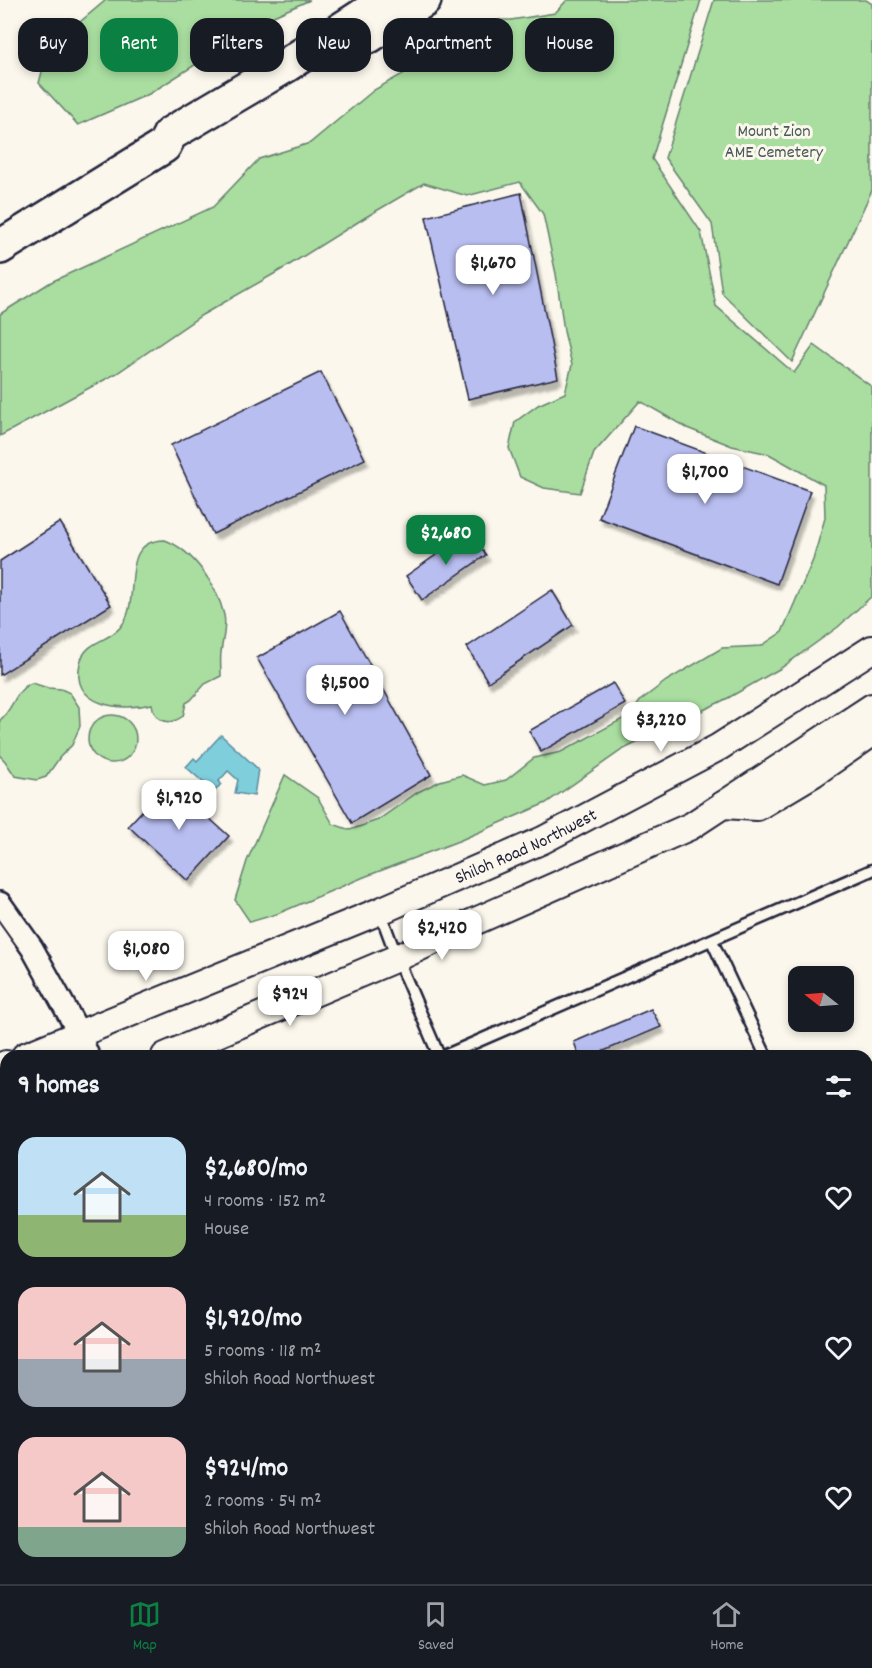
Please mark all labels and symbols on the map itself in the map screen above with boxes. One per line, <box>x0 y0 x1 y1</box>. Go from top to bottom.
park label: Mount Zion AME Cemetery <box>725 120 824 166</box>
pin: $1,670 <box>444 245 542 296</box>
pin: $1,700 <box>656 454 754 505</box>
pin: $2,680 <box>397 515 495 566</box>
pin: $1,500 <box>296 665 394 716</box>
pin: $3,220 <box>612 702 710 753</box>
pin: $1,920 <box>130 780 228 831</box>
street label: Shiloh Road Northwest <box>452 803 602 892</box>
pin: $2,420 <box>393 910 491 961</box>
pin: $1,080 <box>97 931 195 982</box>
north arrow <box>788 966 854 1032</box>
pin: $924 <box>254 976 326 1027</box>

